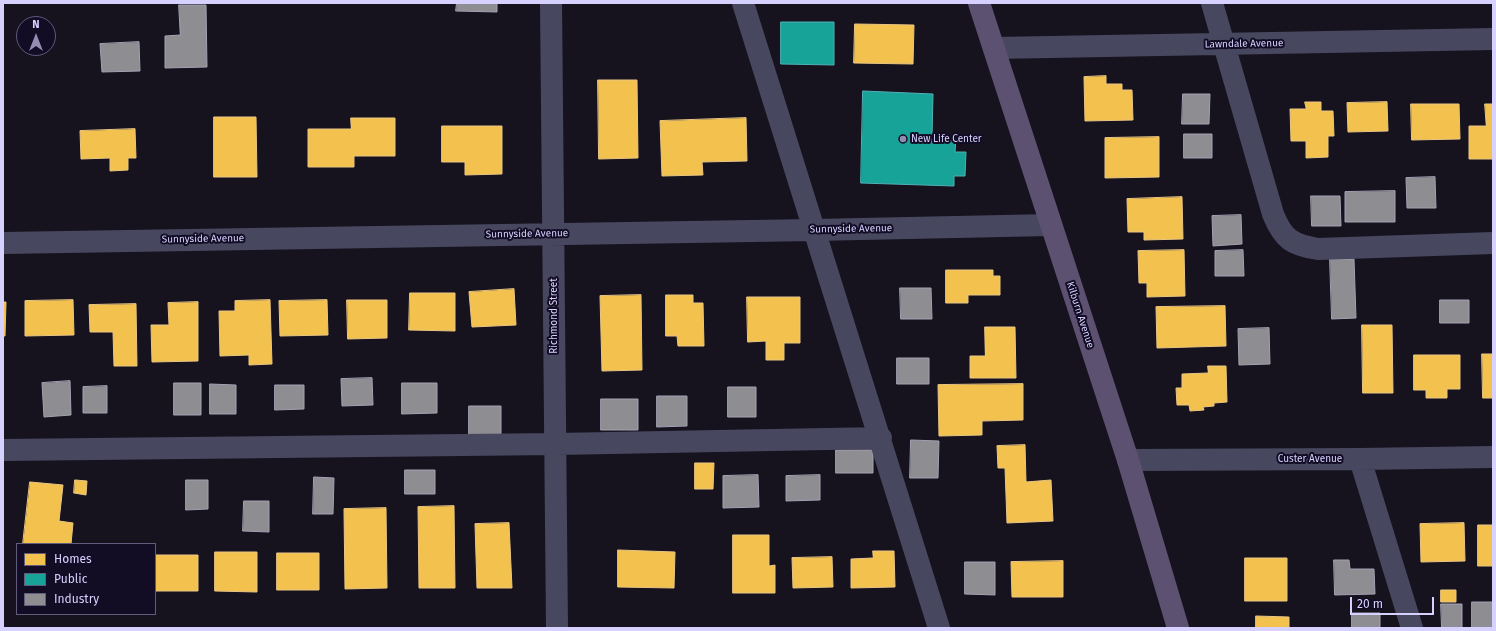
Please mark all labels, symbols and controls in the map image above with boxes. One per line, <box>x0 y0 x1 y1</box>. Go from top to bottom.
north arrow <box>16 16 56 56</box>
text: N <box>32 18 40 31</box>
street label: Lawndale Avenue <box>1205 37 1283 51</box>
place label: New Life Center <box>911 133 982 145</box>
marker: New Life Center <box>898 134 908 144</box>
street label: Sunnyside Avenue <box>810 222 892 236</box>
street label: Sunnyside Avenue <box>486 227 568 241</box>
street label: Sunnyside Avenue <box>162 232 244 246</box>
street label: Richmond Street <box>548 278 560 354</box>
street label: Kilburn Avenue <box>1064 280 1096 350</box>
street label: Custer Avenue <box>1278 453 1342 465</box>
legend <box>16 543 156 615</box>
text: Homes <box>54 552 92 566</box>
text: Public <box>54 572 87 586</box>
scale bar <box>1352 589 1436 615</box>
text: Industry <box>54 592 99 606</box>
text: 20 m <box>1357 597 1383 611</box>

